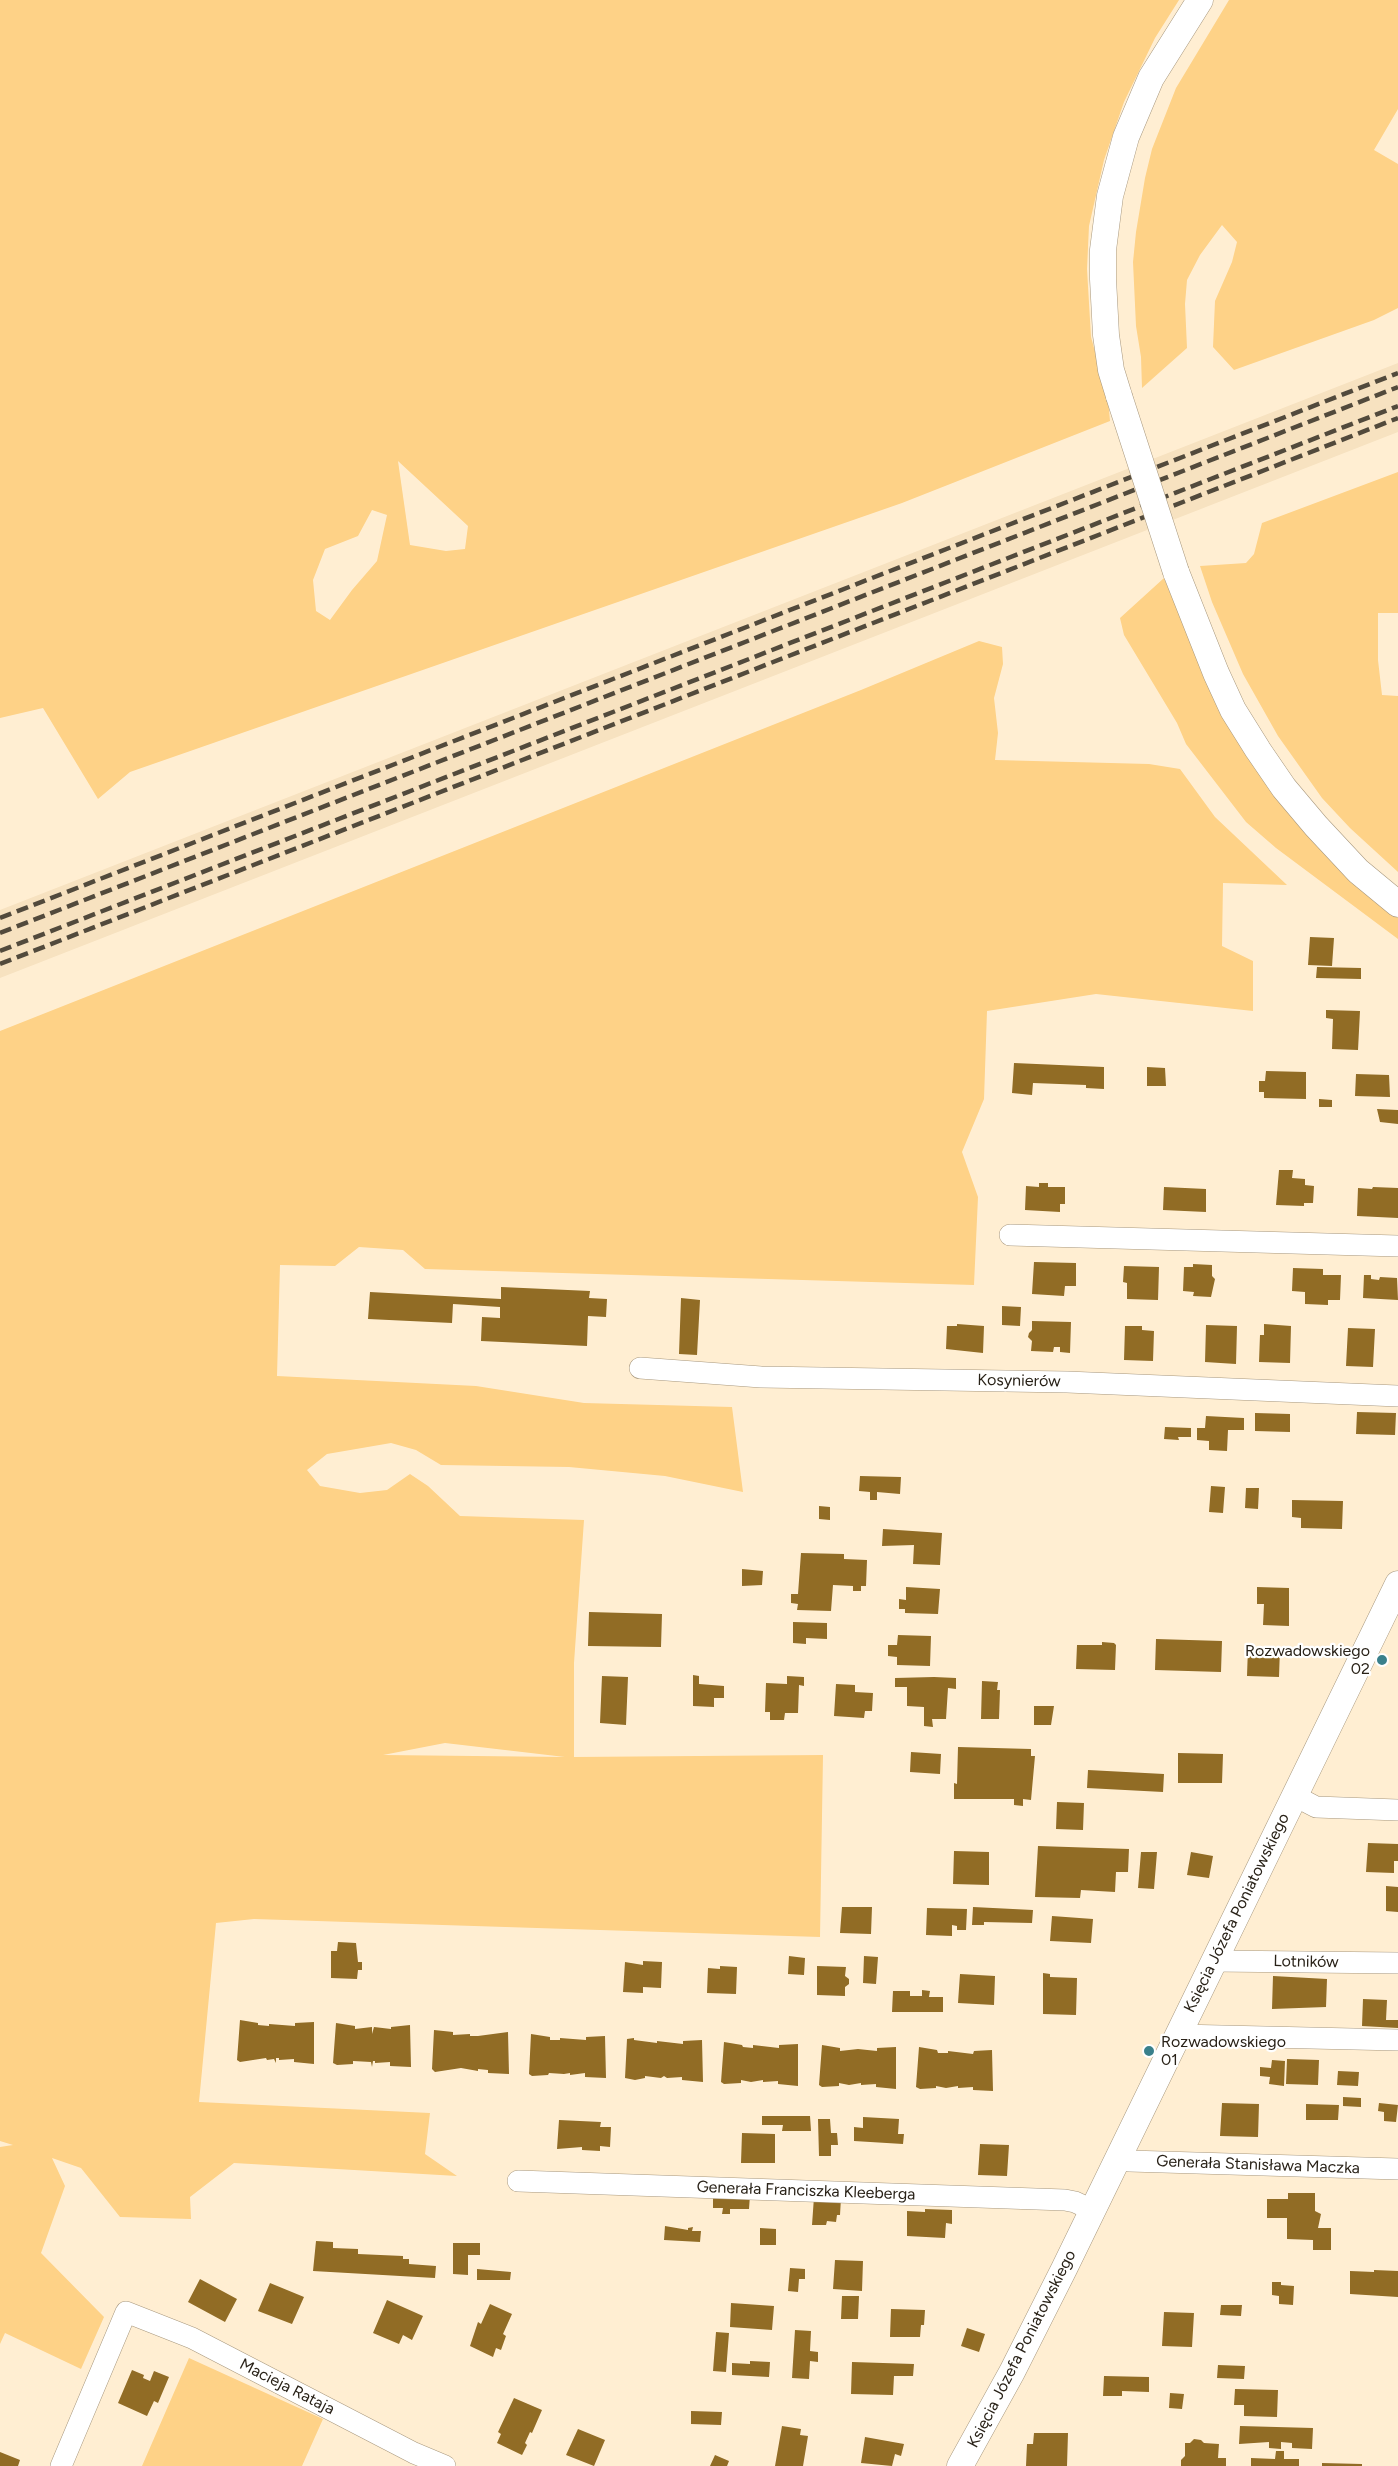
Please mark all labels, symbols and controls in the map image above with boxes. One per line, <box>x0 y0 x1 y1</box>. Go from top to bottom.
street label: Kosynierów <box>977 1371 1061 1391</box>
place label: Rozwadowskiego 02 <box>1245 1641 1370 1679</box>
marker: Rozwadowskiego 02 <box>1375 1653 1389 1667</box>
street label: Księcia Józefa Poniatowskiego <box>1180 1810 1294 2016</box>
street label: Lotników <box>1273 1952 1339 1972</box>
place label: Rozwadowskiego 01 <box>1161 2032 1286 2070</box>
marker: Rozwadowskiego 01 <box>1142 2044 1156 2058</box>
street label: Generała Stanisława Maczka <box>1156 2152 1360 2178</box>
street label: Generała Franciszka Kleeberga <box>696 2178 916 2204</box>
street label: Księcia Józefa Poniatowskiego <box>964 2247 1080 2451</box>
street label: Macieja Rataja <box>236 2355 338 2419</box>

